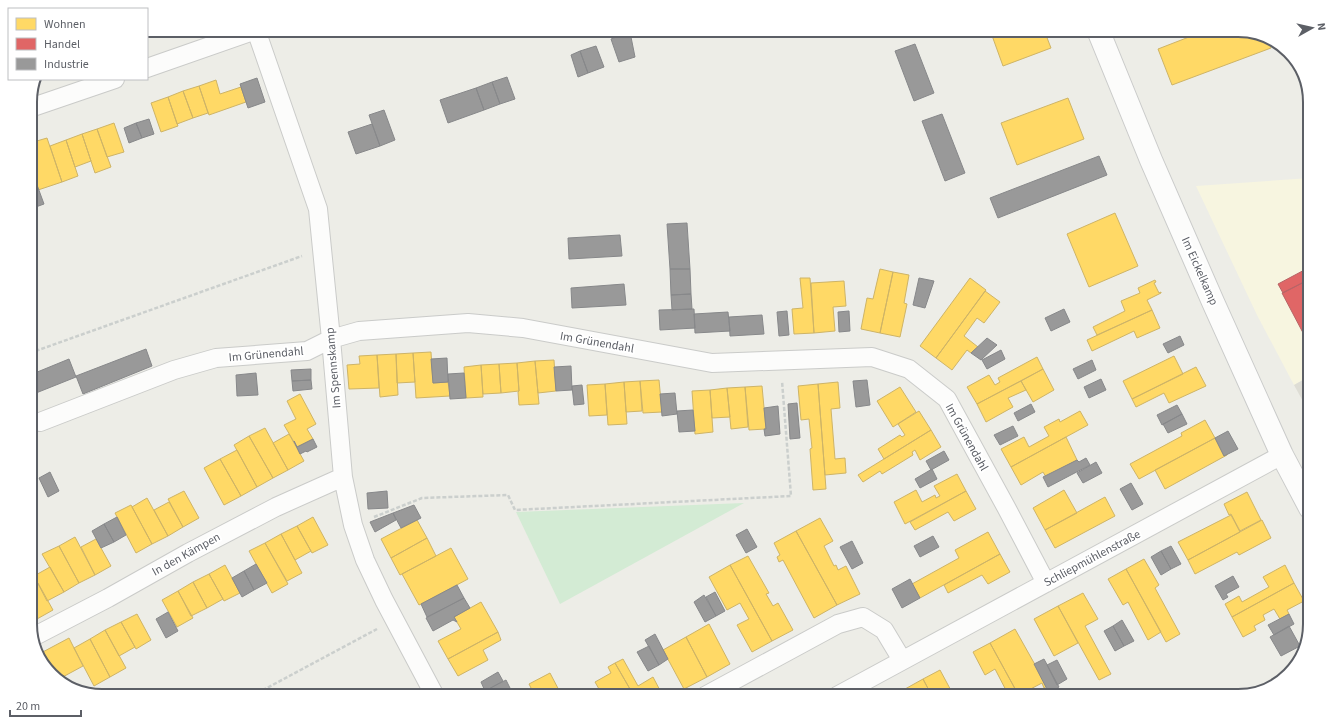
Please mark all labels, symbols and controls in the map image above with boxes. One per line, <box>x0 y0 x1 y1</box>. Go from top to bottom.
legend <box>8 8 148 80</box>
north arrow <box>1292 8 1332 48</box>
text: Wohnen <box>44 16 86 33</box>
text: N <box>1313 22 1329 31</box>
text: Handel <box>44 36 80 53</box>
text: Industrie <box>44 56 89 73</box>
street label: Im Eickelkamp <box>1177 234 1222 309</box>
street label: Im Spennskamp <box>321 326 346 409</box>
street label: Im Grünendahl <box>559 328 635 357</box>
street label: Im Grünendahl <box>228 343 304 366</box>
street label: Im Grünendahl <box>941 400 992 474</box>
street label: Schliepmühlenstraße <box>1041 526 1144 591</box>
street label: In den Kämpen <box>149 529 224 580</box>
scale bar <box>10 692 81 718</box>
text: 20 m <box>16 698 40 715</box>

